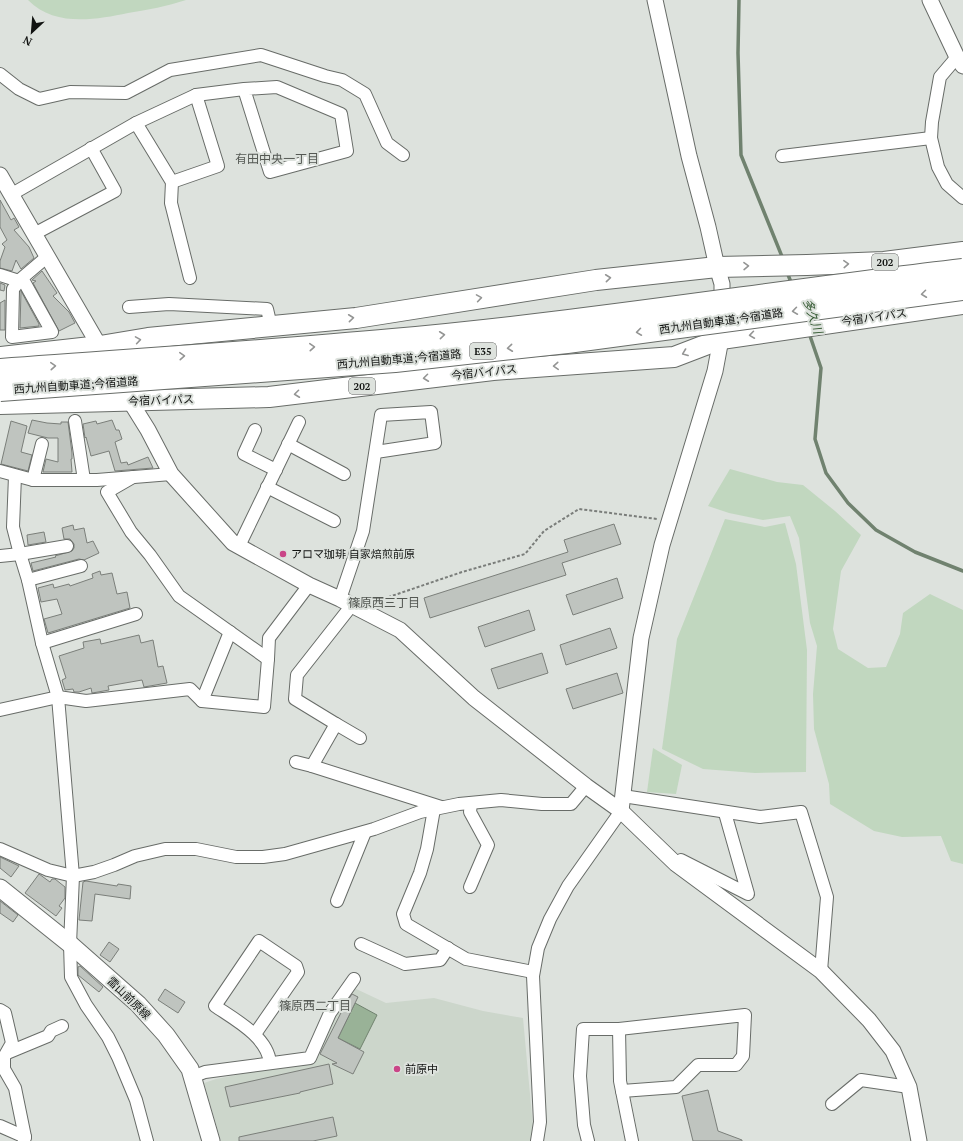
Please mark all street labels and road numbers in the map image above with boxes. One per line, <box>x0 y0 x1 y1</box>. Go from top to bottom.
road number: 202 <box>872 254 898 270</box>
street label: 西九州自動車道;今宿道路 <box>658 305 784 337</box>
street label: 今宿バイパス <box>840 305 908 329</box>
road number: E35 <box>470 343 496 359</box>
street label: 西九州自動車道;今宿道路 <box>336 347 462 371</box>
street label: 今宿バイパス <box>451 362 517 382</box>
street label: 西九州自動車道;今宿道路 <box>13 374 139 396</box>
road number: 202 <box>349 378 375 394</box>
street label: 今宿バイパス <box>128 392 194 408</box>
street label: 雷山前原線 <box>104 974 154 1022</box>

